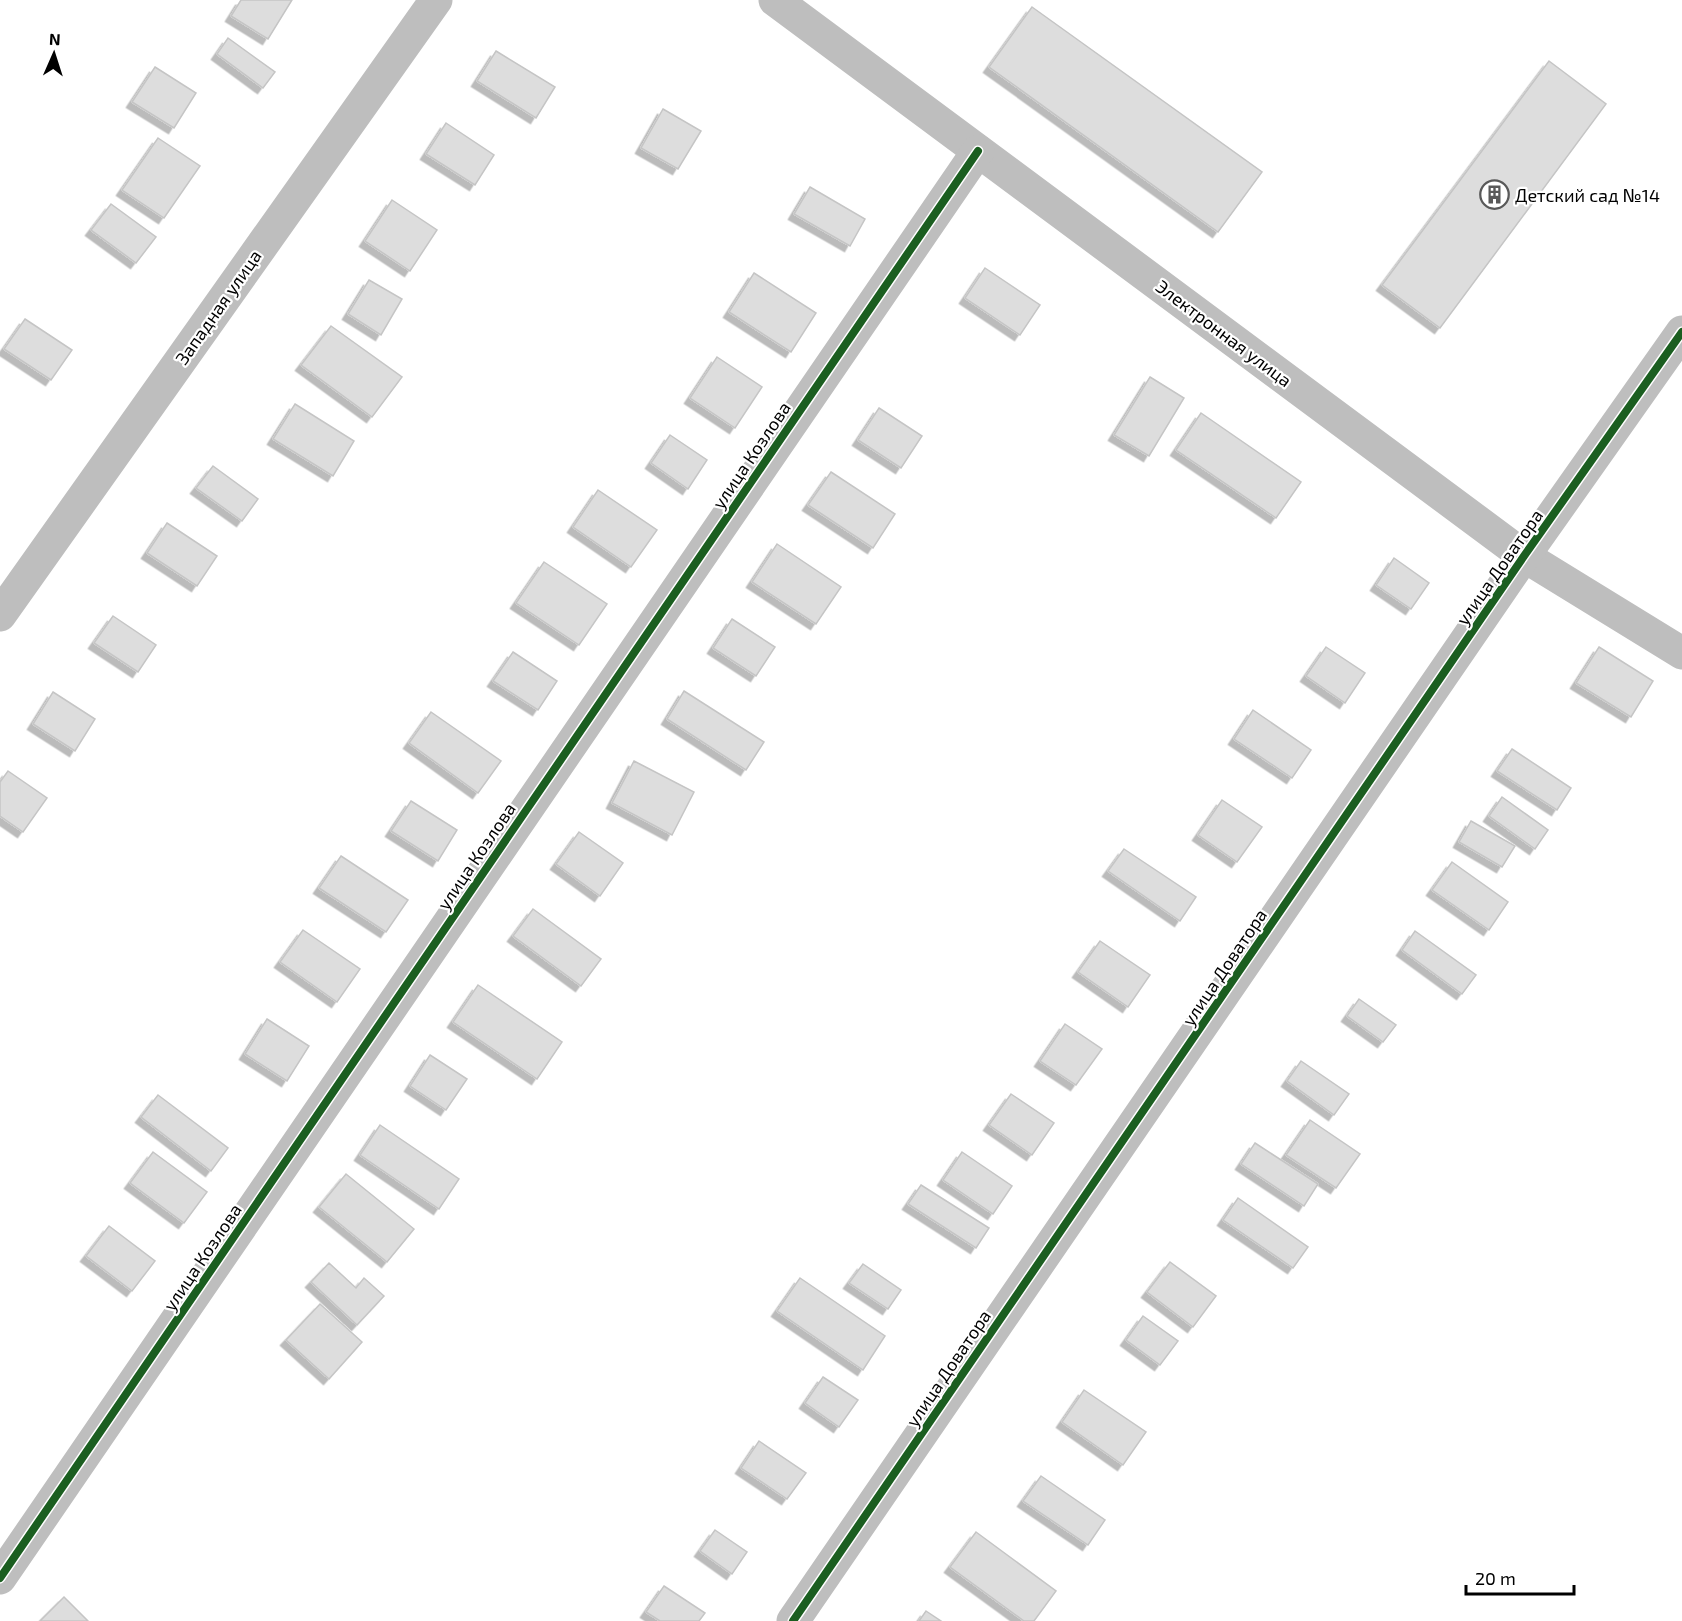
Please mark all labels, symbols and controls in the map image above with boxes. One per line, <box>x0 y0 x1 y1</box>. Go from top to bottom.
north arrow <box>24 24 84 84</box>
text: N <box>49 29 61 48</box>
building icon: Детский сад №14 <box>1478 179 1510 211</box>
place label: Детский сад №14 <box>1515 184 1660 206</box>
street label: Западная улица <box>170 245 266 369</box>
street label: Электронная улица <box>1152 275 1296 391</box>
street label: улица Козлова <box>707 397 795 513</box>
street label: улица Доватора <box>1451 505 1547 629</box>
street label: улица Козлова <box>432 798 520 914</box>
street label: улица Доватора <box>1177 904 1271 1030</box>
street label: улица Козлова <box>158 1199 246 1315</box>
street label: улица Доватора <box>901 1305 995 1431</box>
scale bar <box>1466 1558 1574 1596</box>
text: 20 m <box>1475 1567 1516 1589</box>

